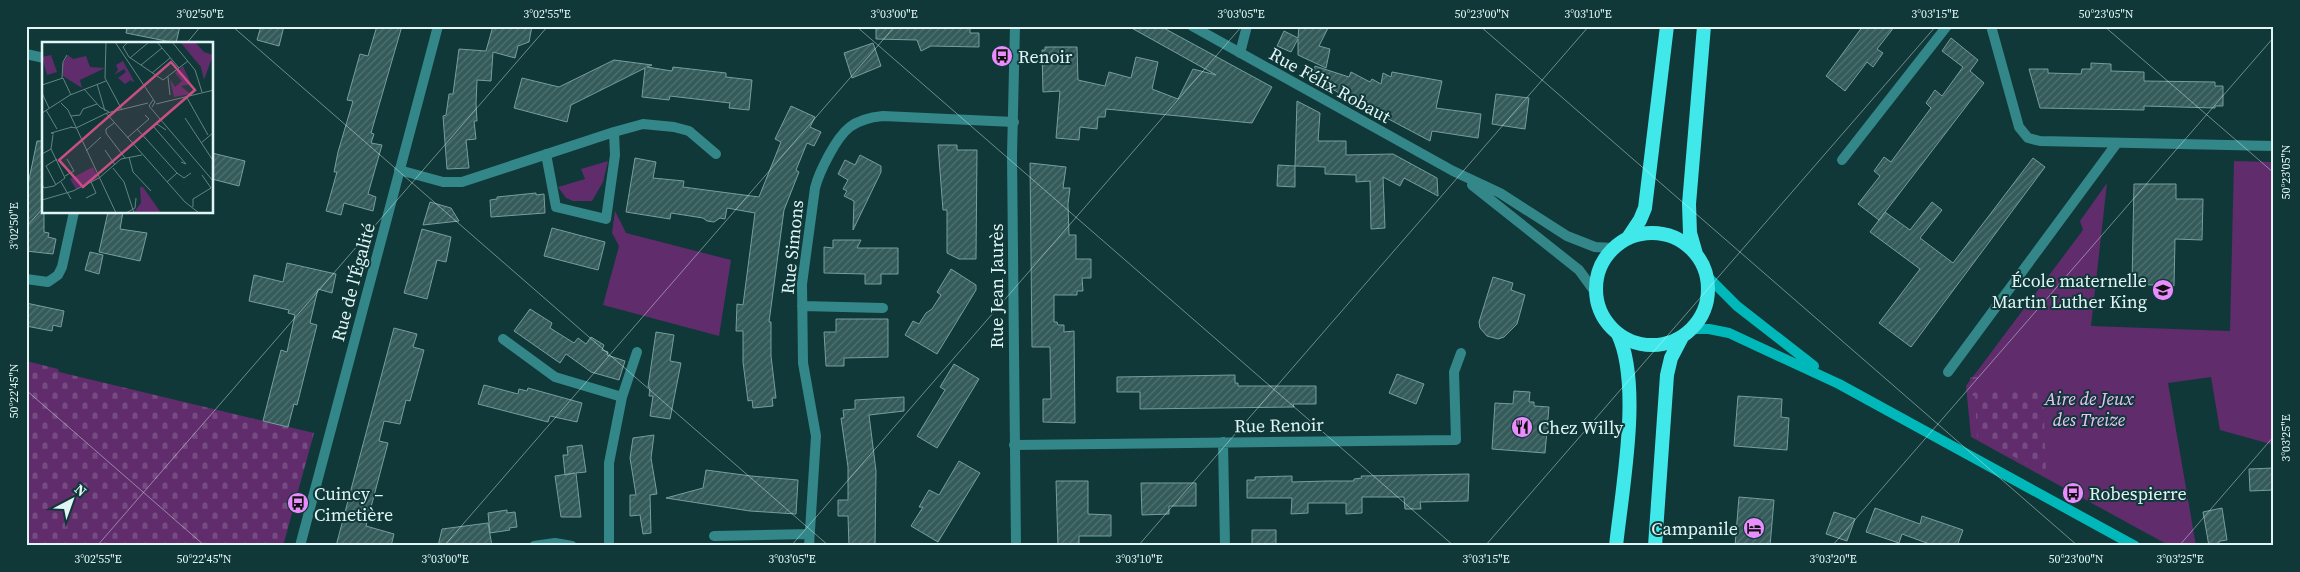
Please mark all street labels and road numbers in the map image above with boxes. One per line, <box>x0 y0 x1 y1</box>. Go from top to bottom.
street label: Rue Félix Robaut <box>1265 41 1395 129</box>
street label: Rue Simons <box>775 198 809 295</box>
street label: Rue de l'Égalité <box>325 220 381 344</box>
street label: Rue Jean Jaurès <box>984 223 1009 349</box>
street label: Rue Renoir <box>1234 412 1324 438</box>

